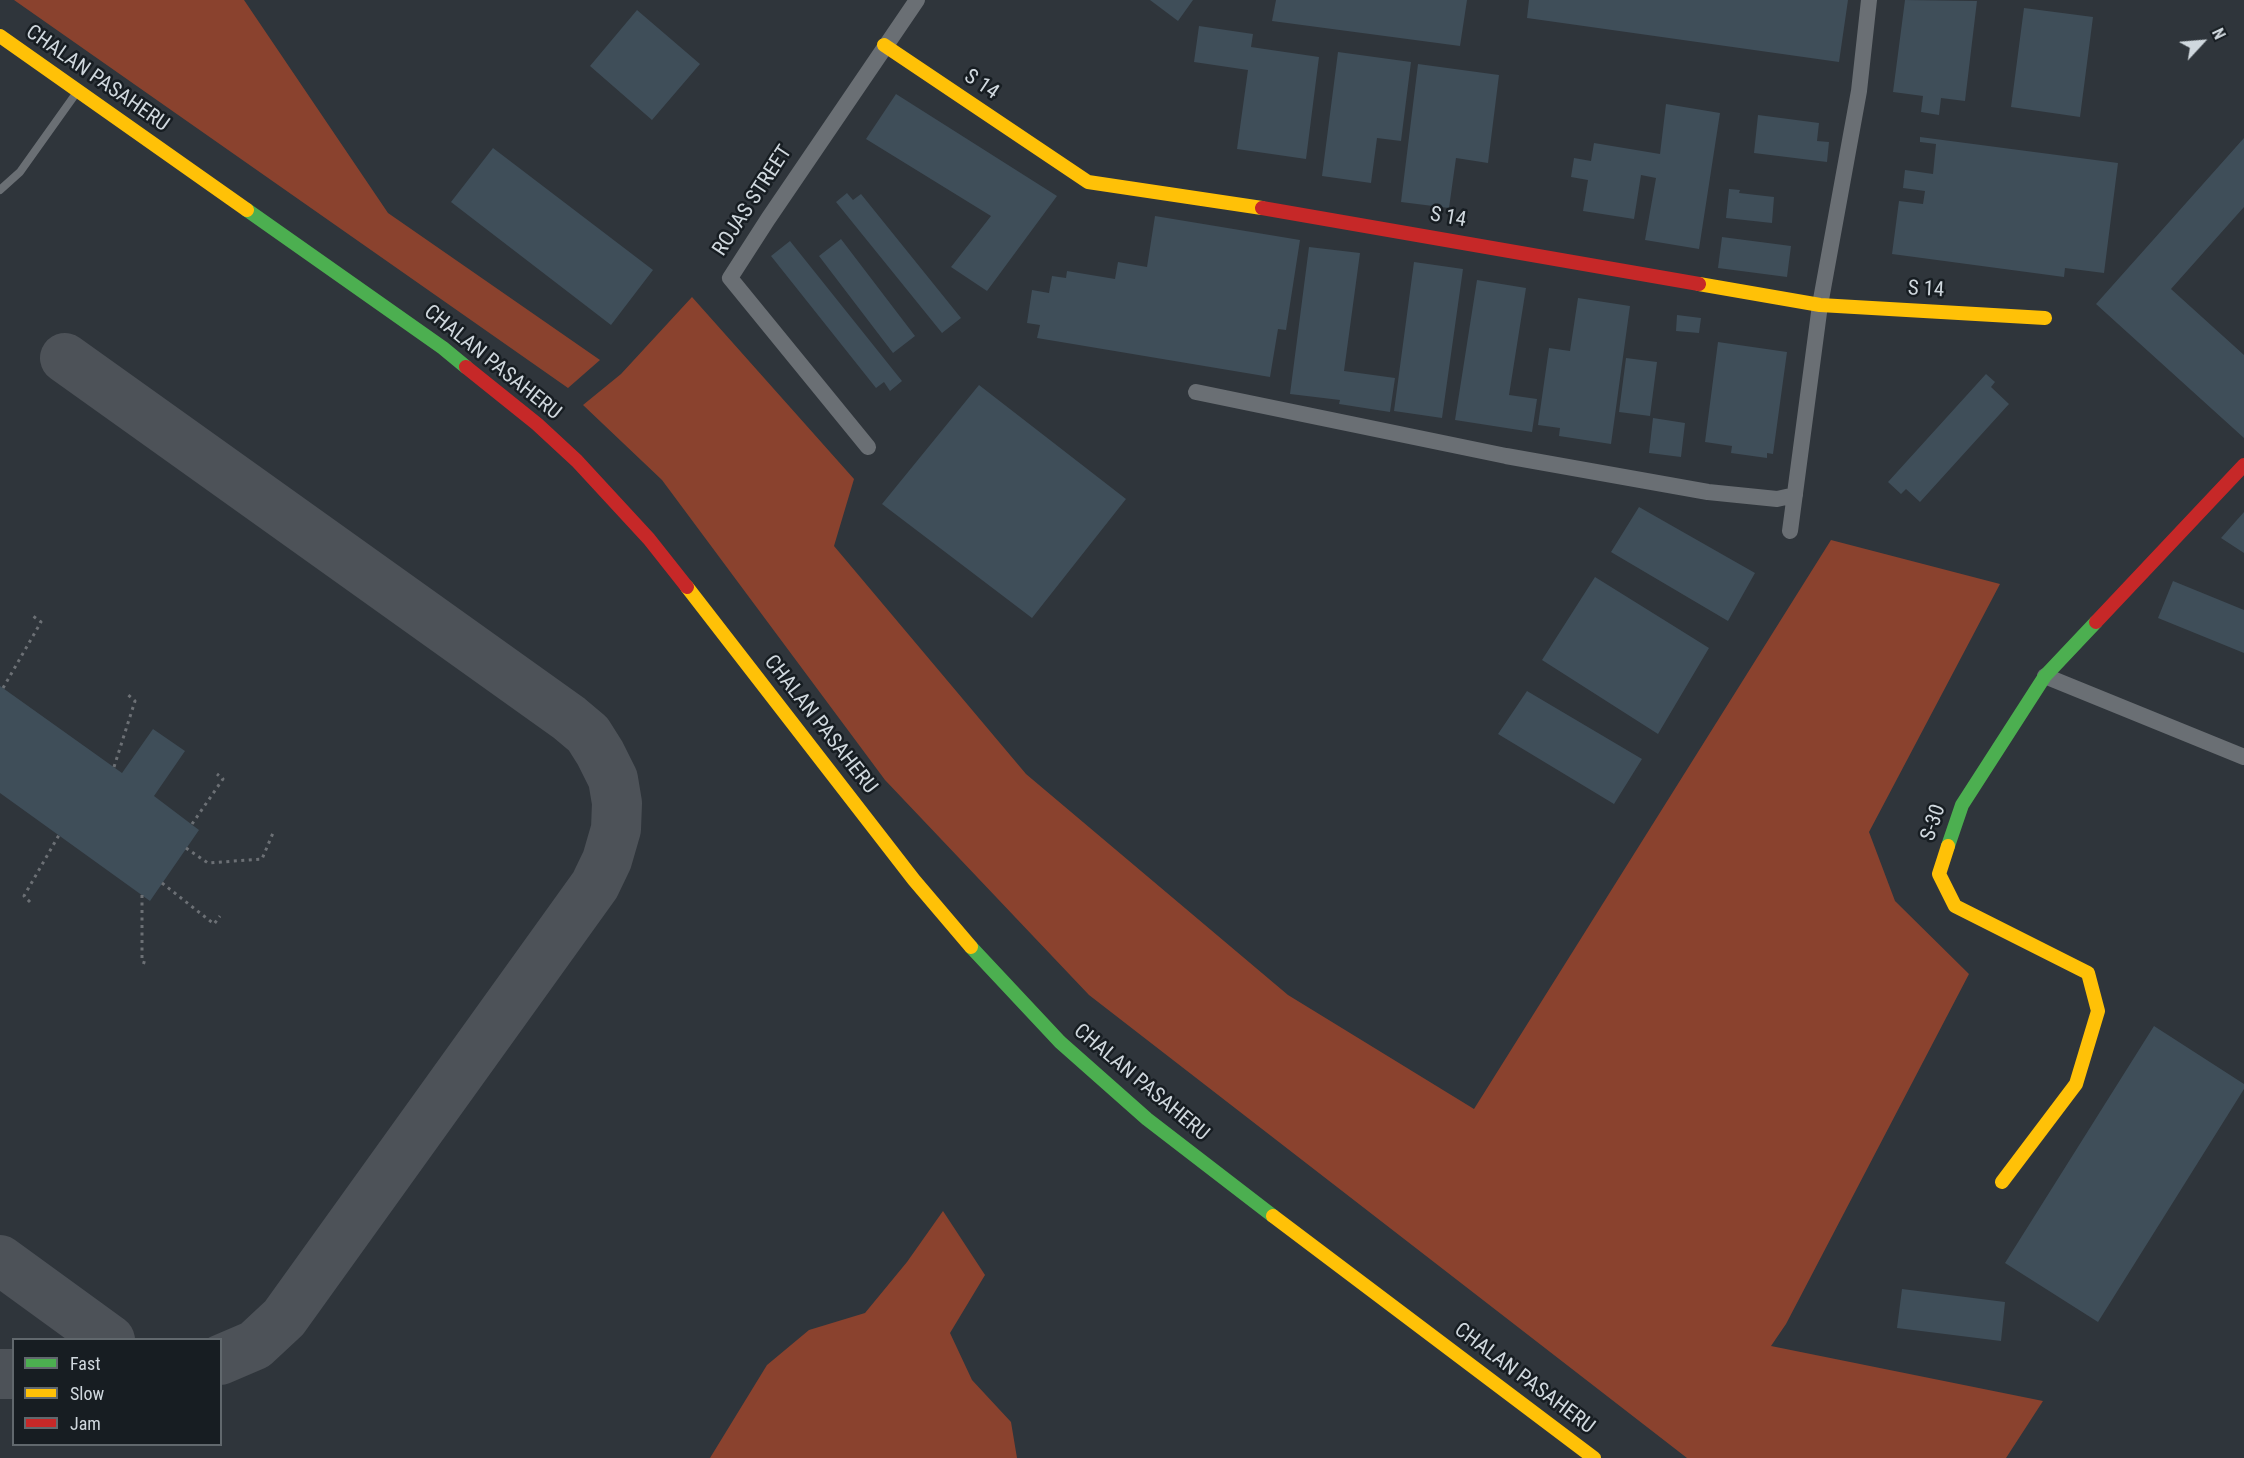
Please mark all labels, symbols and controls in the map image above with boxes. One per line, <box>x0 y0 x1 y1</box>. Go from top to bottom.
north arrow <box>2172 12 2232 72</box>
street label: CHALAN PASAHERU <box>21 20 173 138</box>
text: N <box>2208 25 2229 42</box>
street label: S 14 <box>959 64 1003 106</box>
street label: ROJAS STREET <box>708 141 798 261</box>
street label: S 14 <box>1428 202 1468 234</box>
street label: S 14 <box>1907 276 1945 304</box>
street label: CHALAN PASAHERU <box>418 300 566 426</box>
street label: CHALAN PASAHERU <box>758 651 882 799</box>
street label: S-30 <box>1916 801 1952 845</box>
street label: CHALAN PASAHERU <box>1068 1019 1214 1147</box>
street label: CHALAN PASAHERU <box>1449 1318 1599 1440</box>
legend <box>12 1338 222 1446</box>
text: Fast <box>70 1353 101 1374</box>
text: Slow <box>70 1383 104 1404</box>
text: Jam <box>70 1413 101 1434</box>

